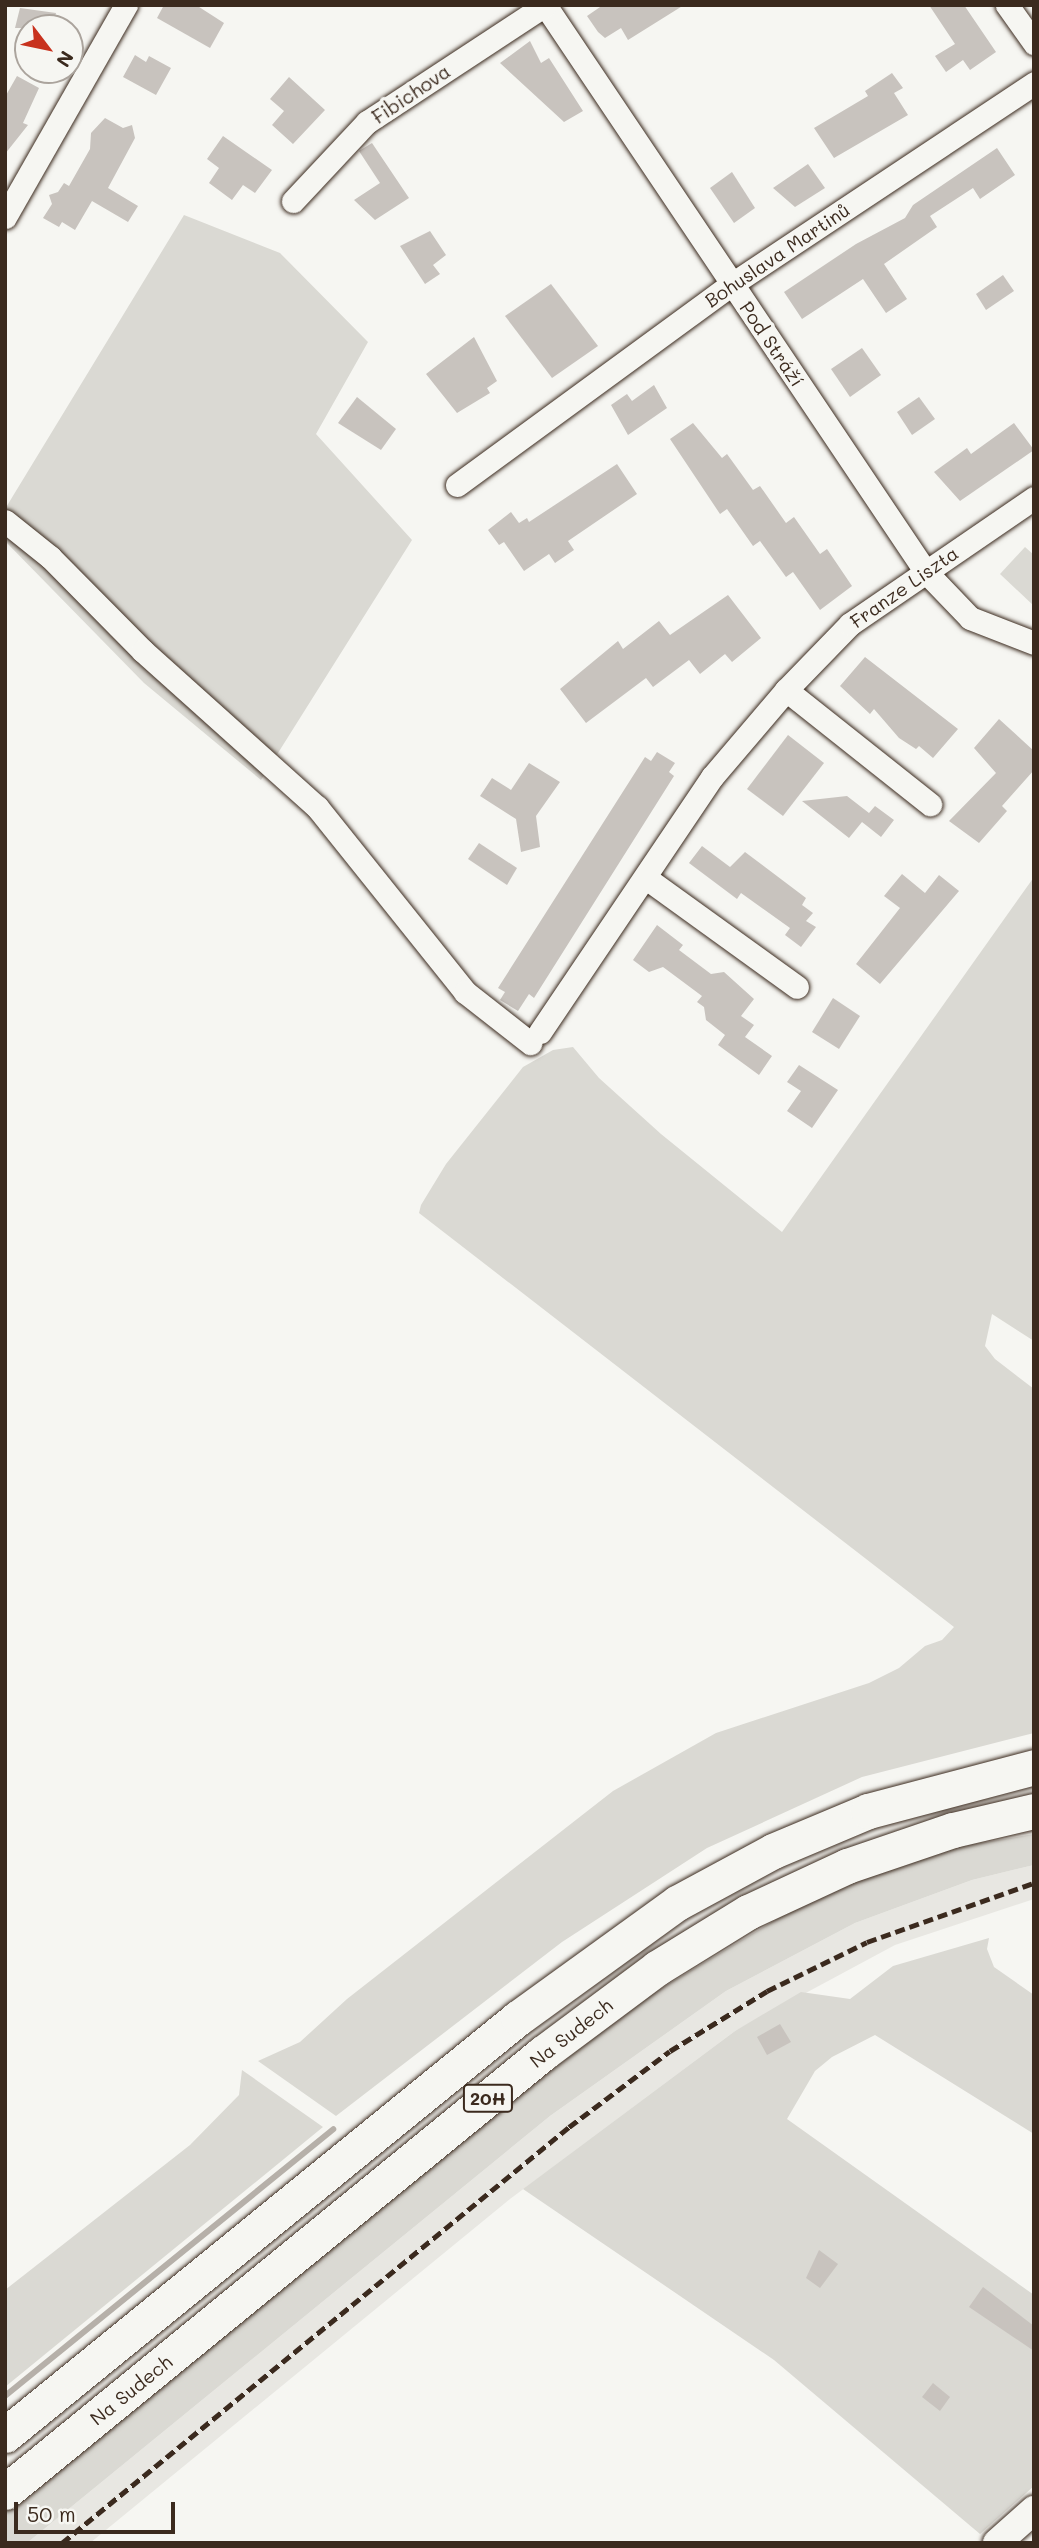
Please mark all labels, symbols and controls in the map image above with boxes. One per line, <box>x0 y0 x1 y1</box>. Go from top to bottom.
north arrow <box>14 14 84 84</box>
text: N <box>51 47 80 72</box>
street label: Fibichova <box>368 60 454 128</box>
street label: Bohuslava Martinů <box>700 198 854 312</box>
street label: Pod Stráží <box>735 297 809 391</box>
street label: Franze Liszta <box>846 541 962 633</box>
street label: Na Sudech <box>525 1994 617 2072</box>
road number: 20H <box>462 2084 514 2112</box>
street label: Na Sudech <box>85 2350 177 2430</box>
scale bar <box>18 2488 178 2532</box>
text: 50 m <box>27 2500 76 2527</box>

